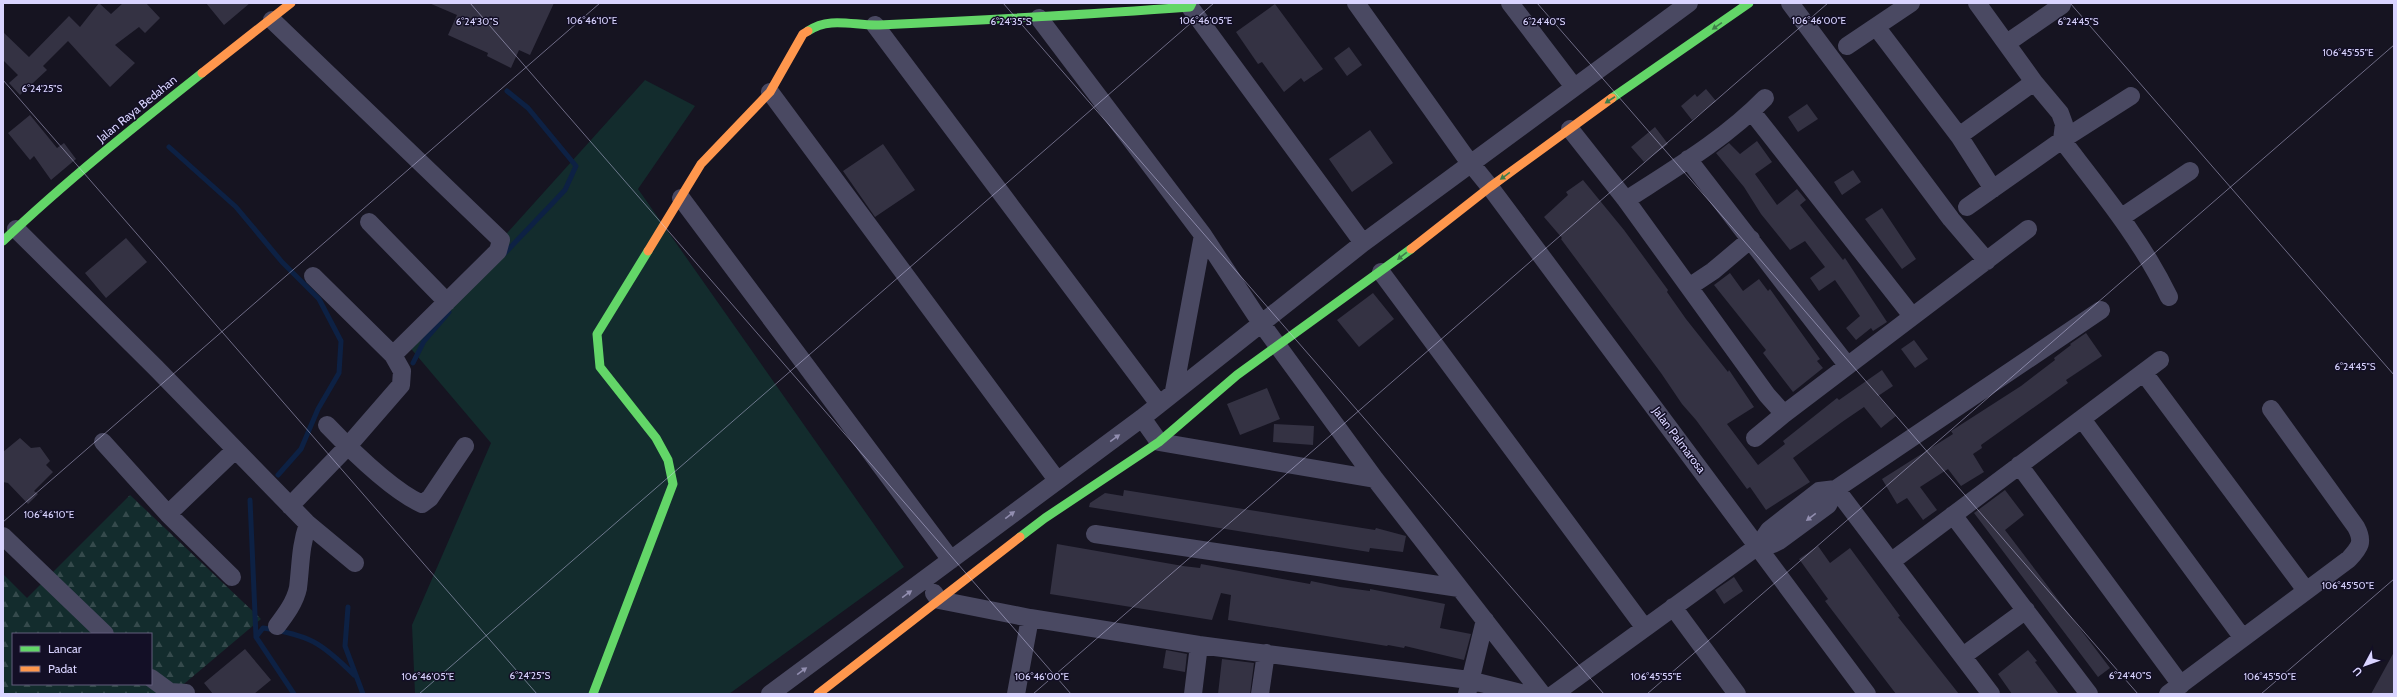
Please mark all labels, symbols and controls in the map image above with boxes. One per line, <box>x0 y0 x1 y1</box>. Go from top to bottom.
text: 106°46'10"E <box>567 14 618 27</box>
text: 106°46'05"E <box>1180 14 1233 27</box>
text: 106°46'00"E <box>1792 14 1847 27</box>
text: 6°24'30"S <box>456 15 498 28</box>
text: 6°24'35"S <box>991 15 1032 28</box>
text: 6°24'40"S <box>1523 15 1566 28</box>
text: 6°24'45"S <box>2057 15 2099 28</box>
one-way arrow <box>1711 21 1722 30</box>
text: 106°45'55"E <box>2323 46 2374 59</box>
street label: Jalan Raya Bedahan <box>93 72 180 146</box>
text: 6°24'25"S <box>22 82 63 95</box>
one-way arrow <box>1605 96 1616 104</box>
one-way arrow <box>1499 172 1510 180</box>
one-way arrow <box>1397 251 1408 260</box>
text: 6°24'45"S <box>2334 360 2376 373</box>
street label: Jalan Palmarosa <box>1649 403 1709 476</box>
one-way arrow <box>1109 434 1120 442</box>
text: 106°46'10"E <box>24 508 75 521</box>
one-way arrow <box>1005 512 1015 520</box>
one-way arrow <box>1806 513 1817 522</box>
text: 106°45'50"E <box>2322 579 2375 592</box>
one-way arrow <box>901 590 912 598</box>
legend <box>12 633 152 685</box>
text: Lancar <box>48 641 82 656</box>
north arrow <box>2345 645 2385 685</box>
text: Padat <box>48 661 77 676</box>
text: U <box>2350 664 2365 679</box>
one-way arrow <box>796 667 807 675</box>
text: 6°24'25"S <box>510 669 551 682</box>
text: 6°24'40"S <box>2109 669 2152 682</box>
text: 106°46'05"E <box>402 670 455 683</box>
text: 106°46'00"E <box>1015 670 1070 683</box>
text: 106°45'55"E <box>1631 670 1682 683</box>
text: 106°45'50"E <box>2244 670 2297 683</box>

